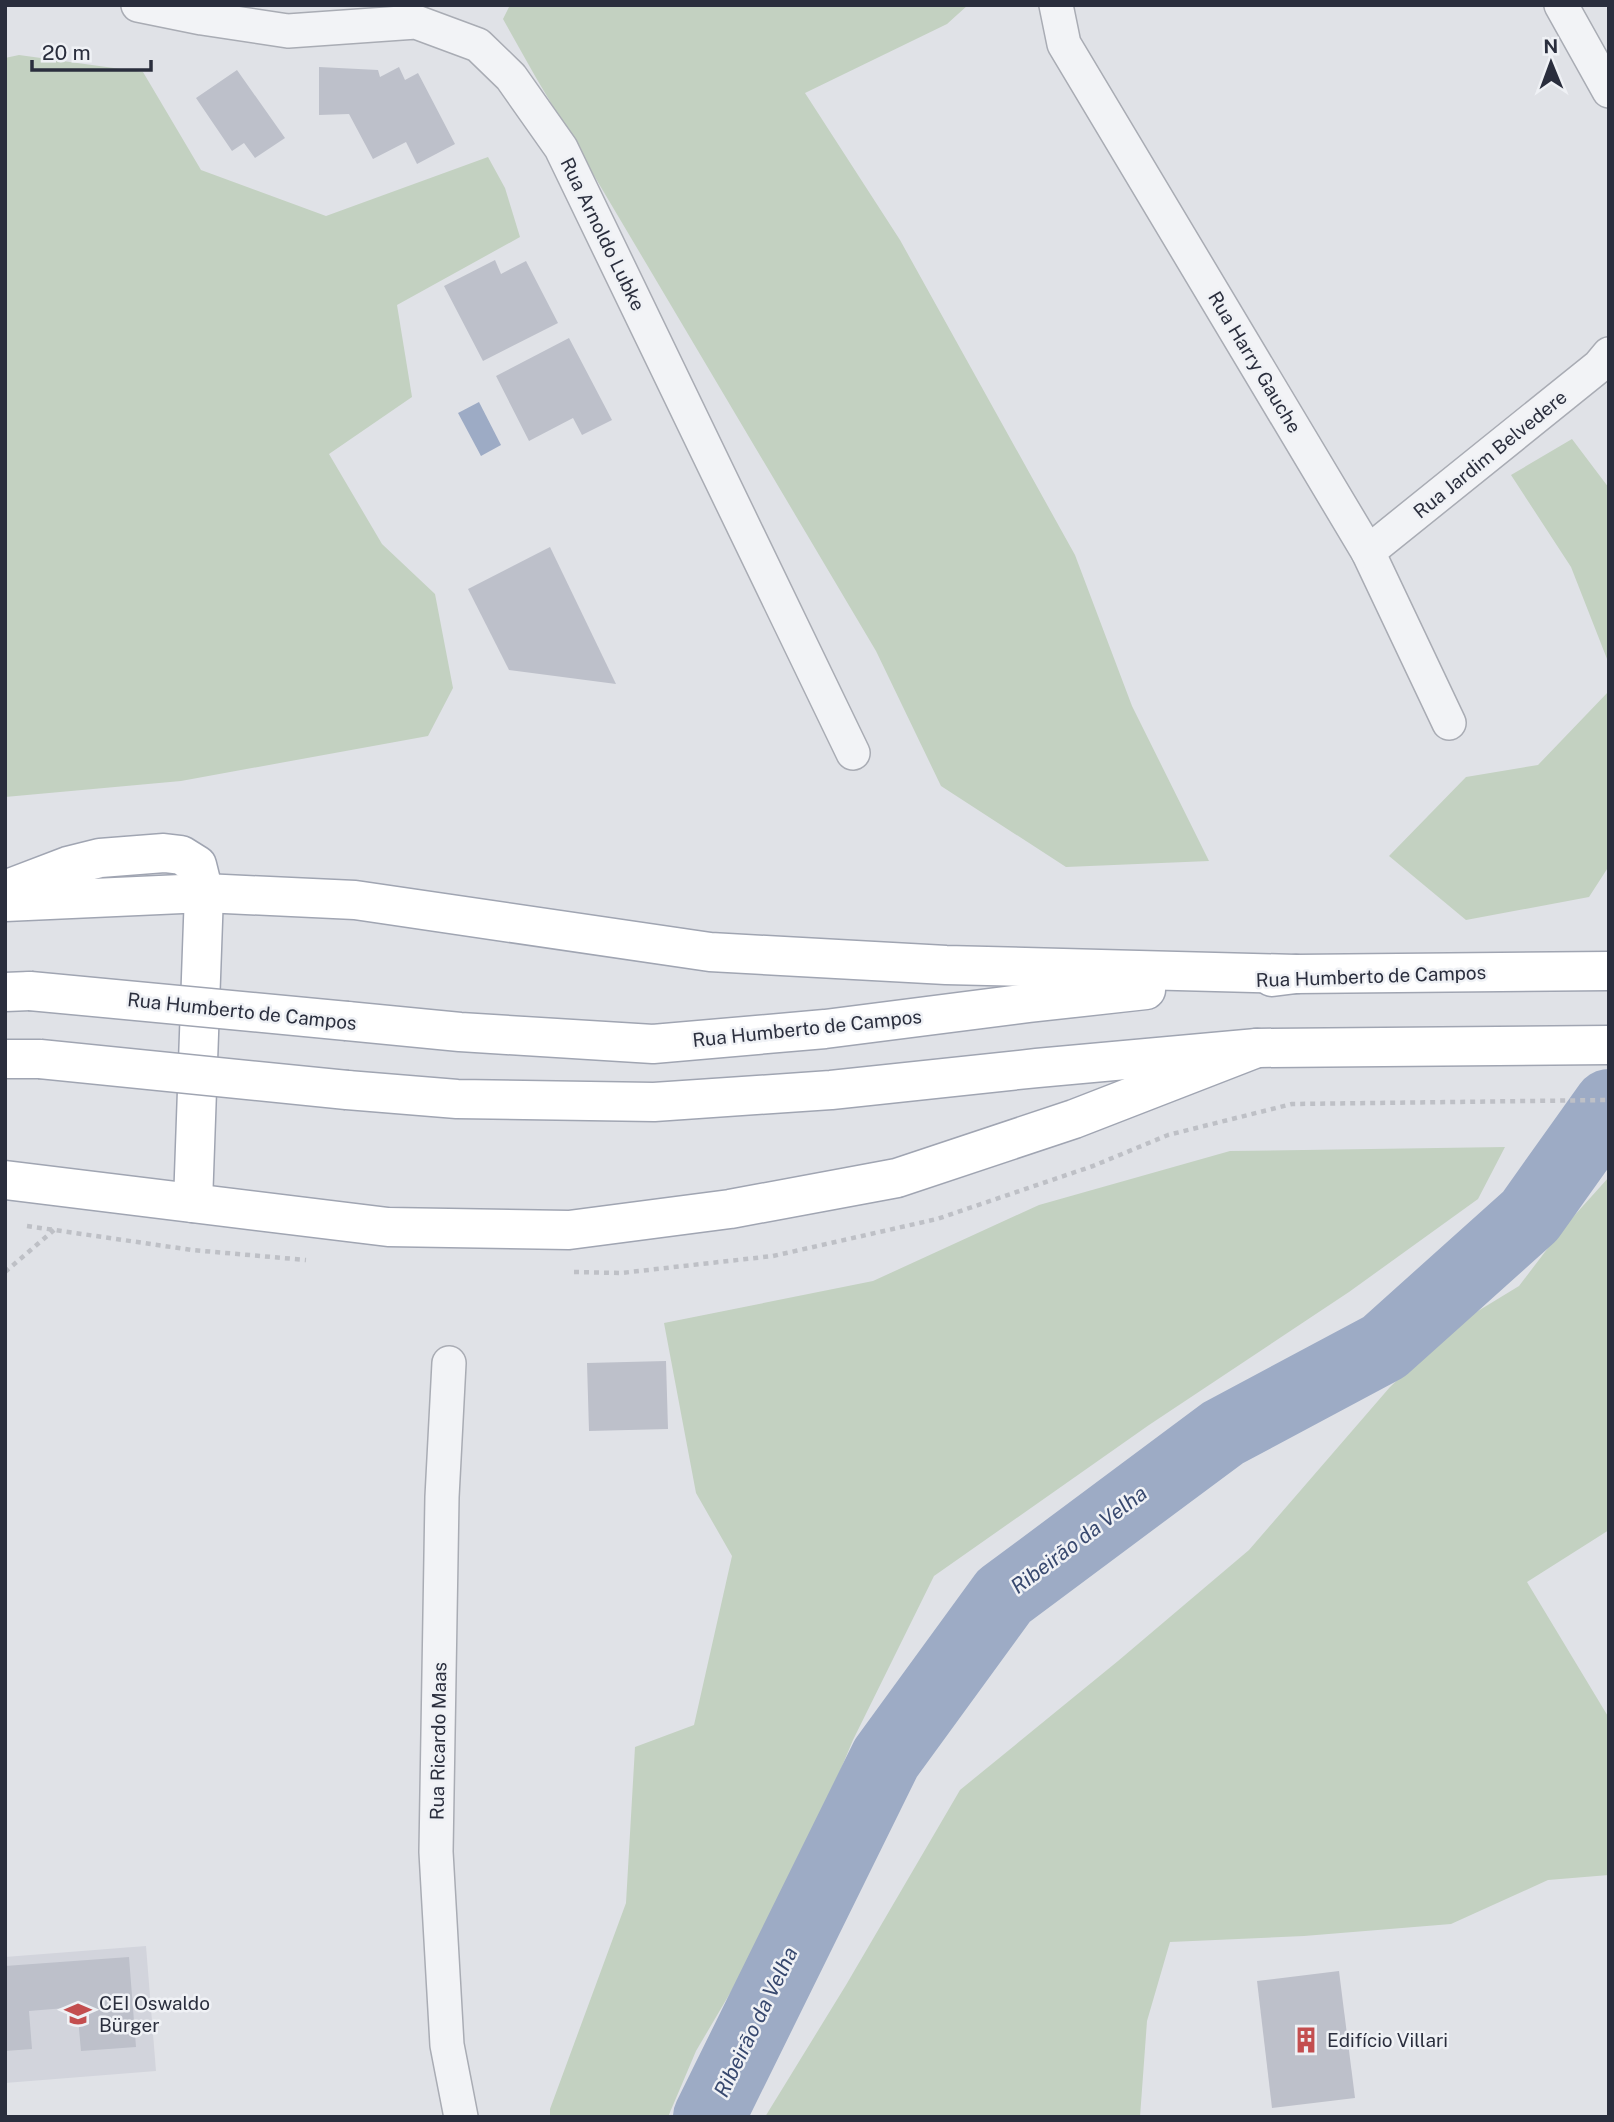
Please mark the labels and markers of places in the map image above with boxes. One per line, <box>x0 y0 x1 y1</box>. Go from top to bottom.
place label: CEI Oswaldo Bürger <box>99 1992 210 2036</box>
school or university icon: CEI Oswaldo Bürger <box>63 1999 93 2029</box>
building icon: Edifício Villari <box>1291 2025 1321 2055</box>
place label: Edifício Villari <box>1327 2029 1448 2051</box>

